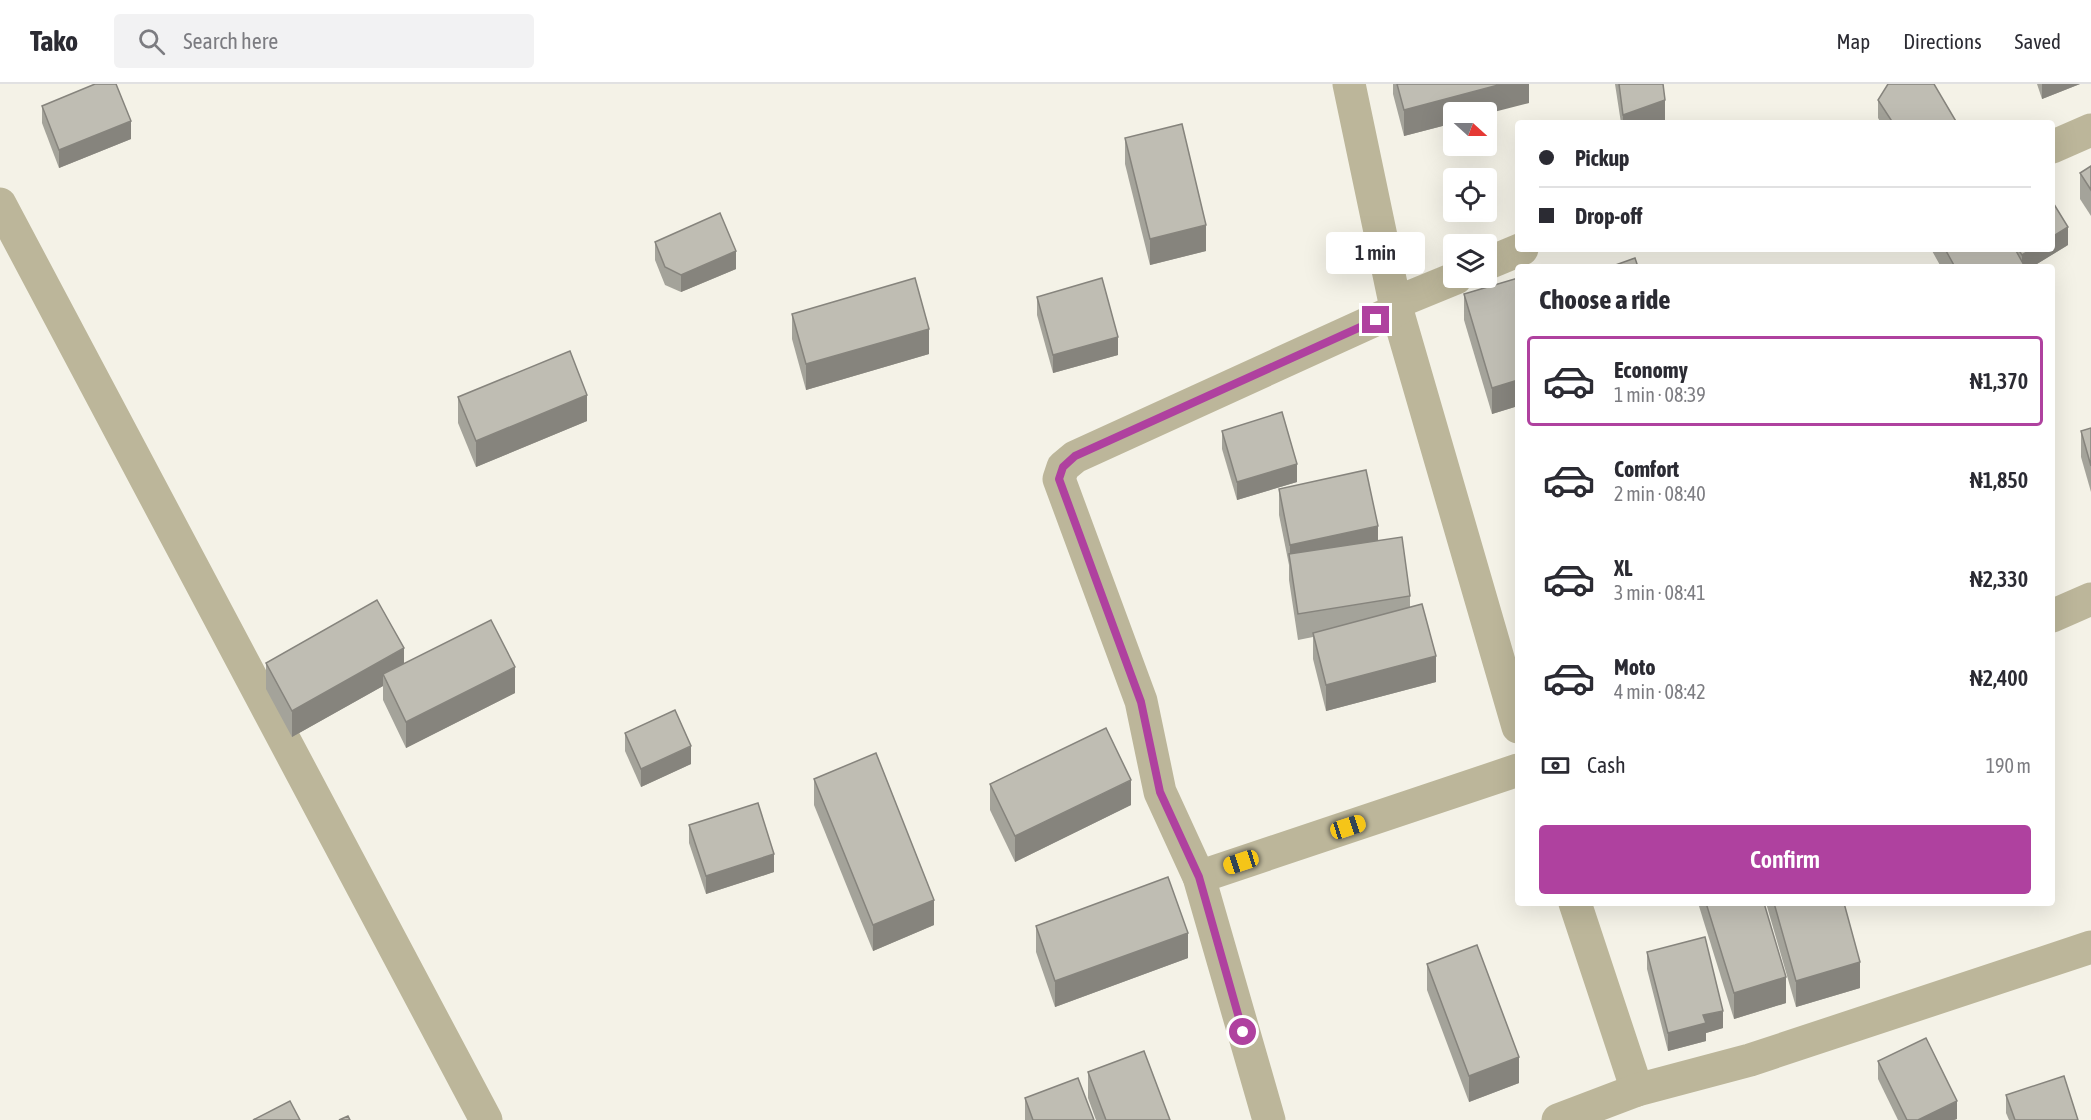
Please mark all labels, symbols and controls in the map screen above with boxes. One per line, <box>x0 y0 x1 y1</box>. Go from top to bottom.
search box <box>114 14 534 68</box>
text: Tako <box>30 25 78 57</box>
icon: search <box>135 25 168 58</box>
text: Search here <box>183 28 278 54</box>
text: Map <box>1836 29 1870 53</box>
text: Directions <box>1903 29 1982 53</box>
text: Saved <box>2015 29 2061 53</box>
north arrow <box>1443 102 1497 156</box>
map controls <box>1443 102 1497 288</box>
text: Pickup <box>1575 145 1630 171</box>
button: locate <box>1443 168 1497 222</box>
text: Drop-off <box>1575 203 1642 229</box>
callout: 1 min <box>1326 233 1426 275</box>
button: layers <box>1443 234 1497 288</box>
text: 1 min <box>1355 241 1396 264</box>
text: Choose a ride <box>1539 284 1671 315</box>
route end <box>1362 306 1389 333</box>
icon: car <box>1542 354 1596 408</box>
text: Economy <box>1614 357 1688 383</box>
text: ₦1,370 <box>1970 368 2028 394</box>
text: 1 min · 08:39 <box>1614 383 1706 406</box>
icon: car <box>1542 453 1596 507</box>
text: Comfort <box>1614 456 1679 482</box>
text: ₦1,850 <box>1970 467 2028 493</box>
text: 2 min · 08:40 <box>1614 482 1706 505</box>
icon: car <box>1542 552 1596 606</box>
text: XL <box>1614 555 1632 581</box>
text: ₦2,330 <box>1970 566 2028 592</box>
text: 3 min · 08:41 <box>1614 581 1706 604</box>
icon: car <box>1542 651 1596 705</box>
text: Moto <box>1614 654 1656 680</box>
text: ₦2,400 <box>1970 665 2028 691</box>
text: 4 min · 08:42 <box>1614 680 1706 703</box>
icon: cash <box>1539 749 1572 782</box>
text: Cash <box>1587 752 1626 778</box>
text: 190 m <box>1986 754 2031 777</box>
car <box>1328 813 1368 841</box>
button: Confirm <box>1539 825 2031 894</box>
car <box>1221 848 1261 876</box>
route start <box>1229 1018 1256 1045</box>

